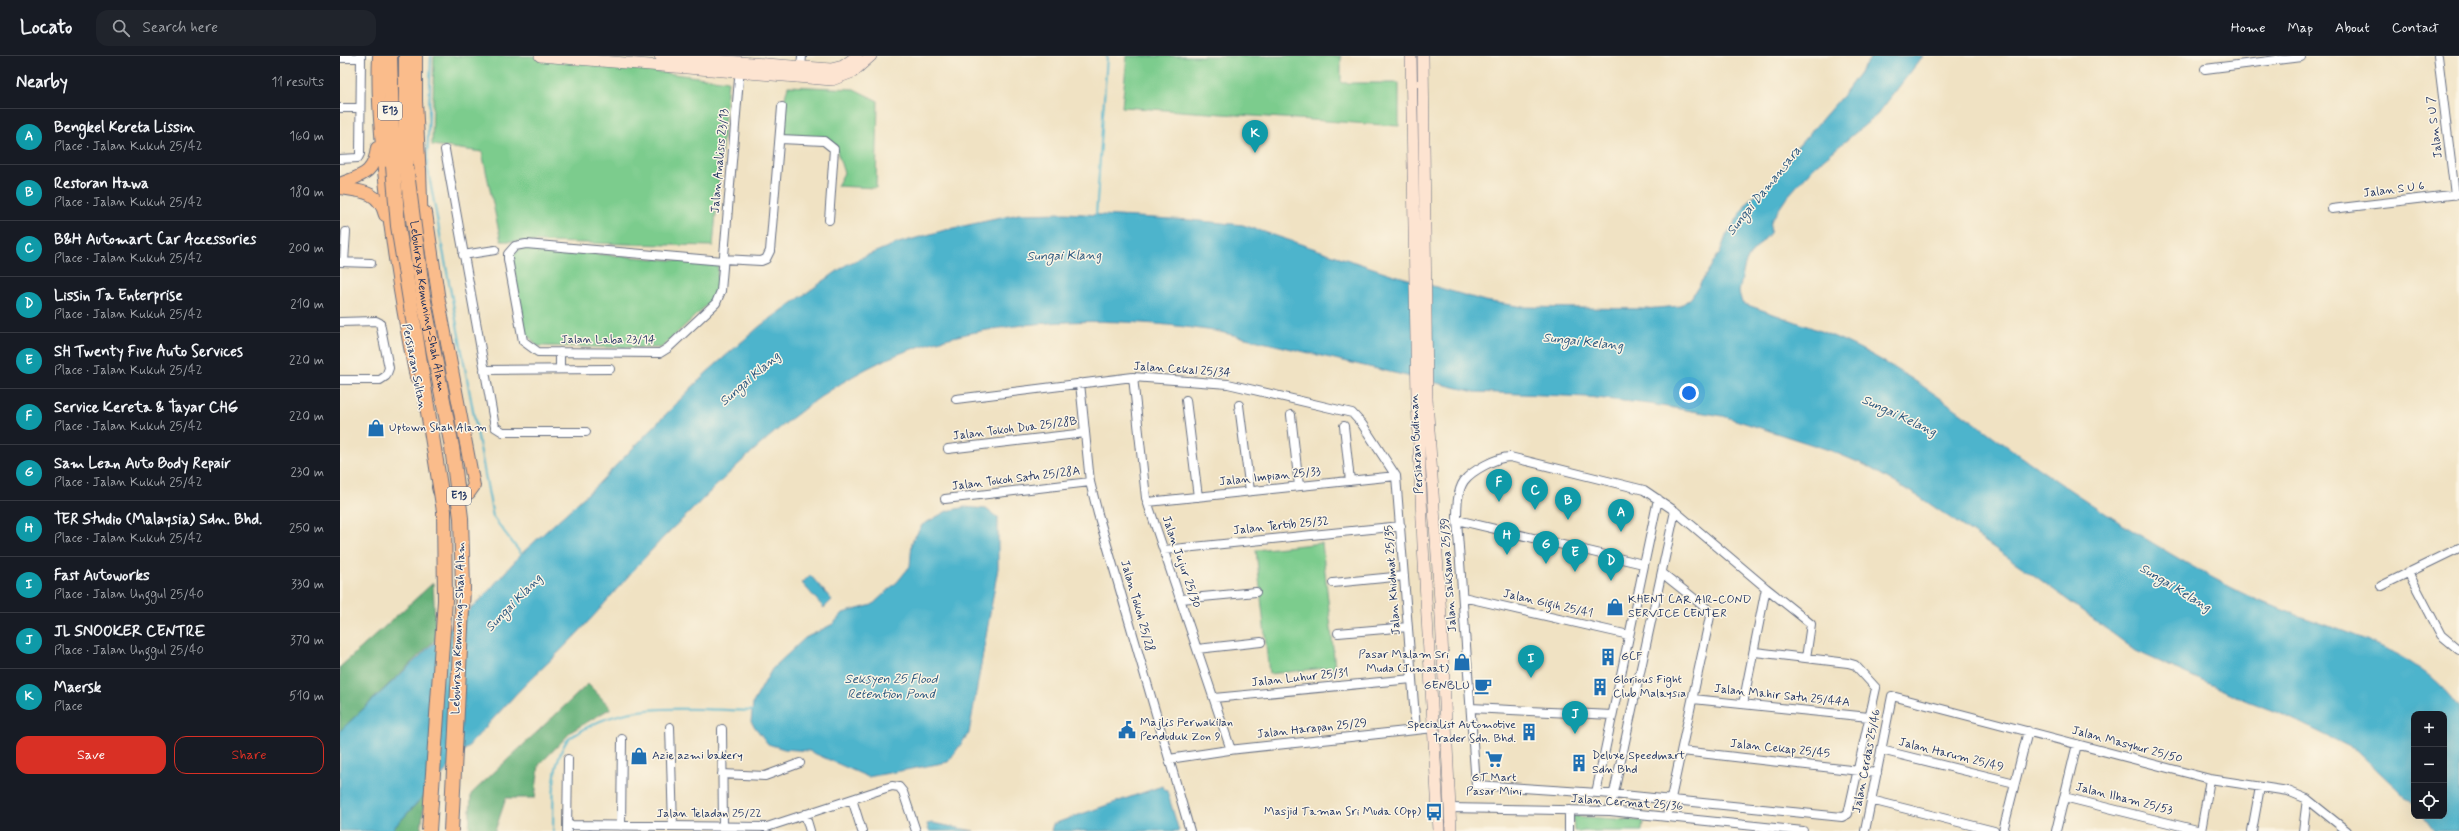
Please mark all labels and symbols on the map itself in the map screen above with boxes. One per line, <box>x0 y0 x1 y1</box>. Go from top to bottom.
street label: Jalan S U 7 <box>2423 95 2447 159</box>
road number: E13 <box>378 102 402 120</box>
street label: Jalan Analisis 23/13 <box>707 108 733 214</box>
pin: K <box>1242 120 1268 153</box>
water label: Sungai Damansara <box>1723 143 1806 240</box>
street label: Jalan S U 6 <box>2362 178 2426 202</box>
street label: Lebuhraya Kemuning-Shah Alam <box>405 220 449 393</box>
water label: Sungai Klang <box>1027 247 1102 266</box>
street label: Persiaran Sultan <box>398 322 430 412</box>
water label: Sungai Kelang <box>1542 329 1624 356</box>
street label: Jalan Laba 23/14 <box>561 332 655 348</box>
water label: Sungai Klang <box>716 348 785 411</box>
street label: Jalan Cekal 25/34 <box>1133 359 1231 381</box>
your location <box>1679 383 1699 403</box>
water label: Sungai Kelang <box>1858 391 1939 442</box>
street label: Persiaran Budiman <box>1406 393 1428 495</box>
street label: Jalan Tokoh Dua 25/28B <box>952 413 1079 445</box>
shop icon: Uptown Shah Alam <box>366 418 386 438</box>
place label: Uptown Shah Alam <box>389 420 487 436</box>
street label: Jalan Tokoh Satu 25/28A <box>951 463 1081 495</box>
street label: Jalan Impian 25/33 <box>1218 464 1322 490</box>
pin: F <box>1486 469 1512 502</box>
pin: C <box>1522 477 1548 510</box>
road number: E13 <box>447 487 471 505</box>
pin: B <box>1555 487 1581 520</box>
pin: A <box>1608 499 1634 532</box>
street label: Jalan Tertib 25/32 <box>1232 513 1330 539</box>
street label: Jalan Jujur 25/30 <box>1158 514 1204 611</box>
street label: Jalan Saksama 25/39 <box>1437 517 1461 633</box>
pin: H <box>1494 522 1520 555</box>
street label: Jalan Khidmat 25/35 <box>1381 524 1405 636</box>
pin: G <box>1533 531 1559 564</box>
pin: E <box>1562 539 1588 572</box>
street label: Lebuhraya Kemuning-Shah Alam <box>448 541 470 715</box>
pin: D <box>1598 548 1624 581</box>
street label: Jalan Tokoh 25/28 <box>1116 558 1158 654</box>
water label: Sungai Kelang <box>2136 560 2214 617</box>
water label: Sungai Klang <box>482 570 547 636</box>
street label: Jalan Gigih 25/41 <box>1501 586 1595 623</box>
place label: KHENT CAR AIR-COND SERVICE CENTER <box>1628 592 1752 622</box>
shop icon: KHENT CAR AIR-COND SERVICE CENTER <box>1605 597 1625 617</box>
pin: I <box>1518 645 1544 678</box>
place label: Pasar Malam Sri Muda (Jumaat) <box>1359 647 1450 677</box>
building icon: GCF <box>1598 647 1618 667</box>
place label: GCF <box>1621 649 1643 665</box>
shop icon: Pasar Malam Sri Muda (Jumaat) <box>1452 652 1472 672</box>
street label: Jalan Luhur 25/31 <box>1251 665 1349 691</box>
water label: Seksyen 25 Flood Retention Pond <box>844 671 939 703</box>
place label: Glorious Fight Club Malaysia <box>1613 672 1686 702</box>
cafe icon: GENBLU <box>1473 676 1493 696</box>
building icon: Glorious Fight Club Malaysia <box>1590 677 1610 697</box>
place label: GENBLU <box>1424 678 1470 694</box>
street label: Jalan Mahir Satu 25/44A <box>1713 681 1851 711</box>
pin: J <box>1562 701 1588 734</box>
street label: Jalan Cerdas 25/46 <box>1849 707 1885 814</box>
place label: Majlis Perwakilan Penduduk Zon 9 <box>1140 715 1233 745</box>
street label: Jalan Harapan 25/29 <box>1256 715 1368 743</box>
place label: Specialist Automotive Trader Sdn. Bhd. <box>1407 717 1516 747</box>
public building icon: Majlis Perwakilan Penduduk Zon 9 <box>1117 720 1137 740</box>
building icon: Specialist Automotive Trader Sdn. Bhd. <box>1519 722 1539 742</box>
street label: Jalan Masyhur 25/50 <box>2070 723 2184 768</box>
street label: Jalan Harum 25/49 <box>1897 734 2005 776</box>
street label: Jalan Cekap 25/45 <box>1729 736 1831 762</box>
shop icon: Azie azmi bakery <box>629 746 649 766</box>
place label: Azie azmi bakery <box>652 748 743 764</box>
place label: Deluxe Speedmart Sdn Bhd <box>1592 748 1685 778</box>
supermarket icon: GT Mart Pasar Mini <box>1484 749 1504 769</box>
building icon: Deluxe Speedmart Sdn Bhd <box>1569 753 1589 773</box>
place label: GT Mart Pasar Mini <box>1466 770 1522 800</box>
street label: Jalan Ilham 25/53 <box>2074 779 2174 819</box>
street label: Jalan Cermat 25/36 <box>1570 791 1684 815</box>
bus stop icon: Masjid Taman Sri Muda (Opp) <box>1424 802 1444 822</box>
place label: Masjid Taman Sri Muda (Opp) <box>1264 804 1422 820</box>
street label: Jalan Teladan 25/22 <box>656 806 762 822</box>

